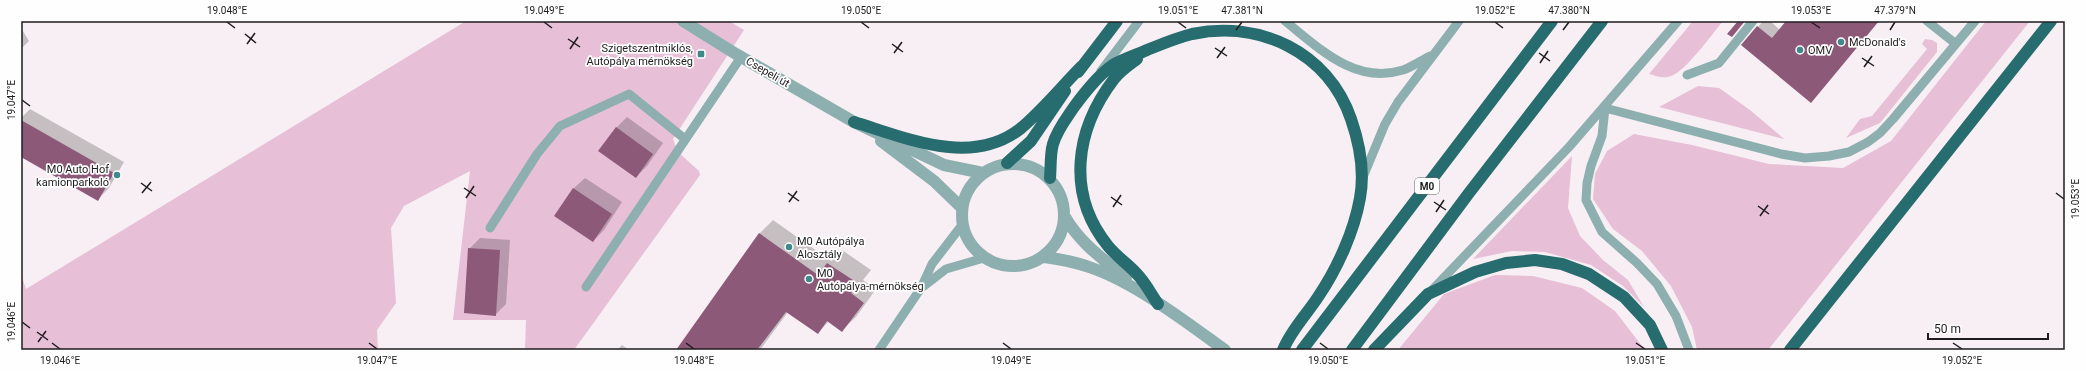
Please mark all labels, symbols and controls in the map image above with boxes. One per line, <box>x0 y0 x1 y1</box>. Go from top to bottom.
text: 19.048°E <box>207 5 247 16</box>
text: 19.049°E <box>524 5 564 16</box>
text: 19.050°E <box>841 5 881 16</box>
text: 19.051°E <box>1158 5 1198 16</box>
text: 47.381°N <box>1221 5 1263 16</box>
text: 19.052°E <box>1475 5 1515 16</box>
text: 47.380°N <box>1548 5 1590 16</box>
text: 19.053°E <box>1791 5 1831 16</box>
text: 47.379°N <box>1874 5 1916 16</box>
place label: McDonald's <box>1849 36 1906 49</box>
marker: McDonald's <box>1836 37 1846 47</box>
place label: Szigetszentmiklós, Autópálya mérnökség <box>587 42 693 68</box>
place label: OMV <box>1808 44 1832 57</box>
marker: OMV <box>1795 45 1805 55</box>
marker: Szigetszentmiklós, Autópálya mérnökség <box>696 49 706 59</box>
street label: Csepeli út <box>744 55 792 90</box>
text: 19.047°E <box>6 80 17 120</box>
place label: M0 Auto Hof kamionparkoló <box>36 163 109 189</box>
marker: M0 Auto Hof kamionparkoló <box>112 170 122 180</box>
road number: M0 <box>1415 178 1439 194</box>
text: 19.053°E <box>2070 179 2081 219</box>
place label: M0 Autópálya Alosztály <box>797 235 864 261</box>
marker: M0 Autópálya Alosztály <box>784 242 794 252</box>
place label: M0 Autópálya-mérnökség <box>817 267 924 293</box>
marker: M0 Autópálya-mérnökség <box>804 274 814 284</box>
text: 19.046°E <box>6 302 17 342</box>
scale bar <box>1928 315 2048 341</box>
text: 50 m <box>1934 322 1961 336</box>
text: 19.046°E <box>40 355 80 366</box>
text: 19.047°E <box>357 355 397 366</box>
text: 19.048°E <box>674 355 714 366</box>
text: 19.049°E <box>991 355 1031 366</box>
text: 19.050°E <box>1308 355 1348 366</box>
text: 19.051°E <box>1625 355 1665 366</box>
text: 19.052°E <box>1942 355 1982 366</box>

